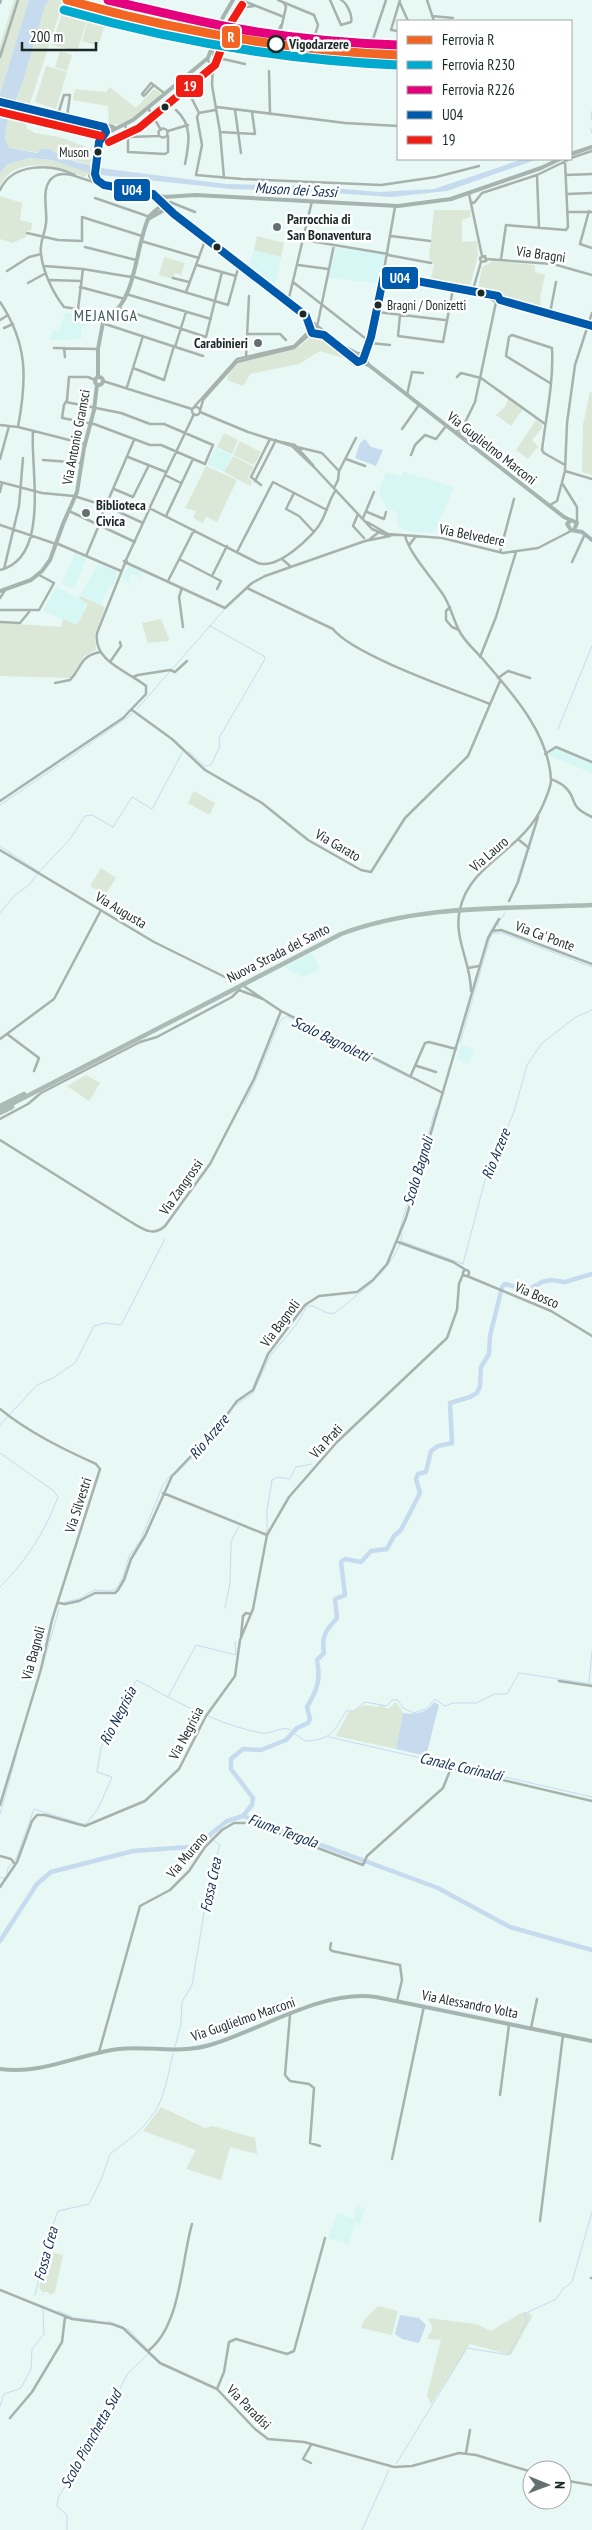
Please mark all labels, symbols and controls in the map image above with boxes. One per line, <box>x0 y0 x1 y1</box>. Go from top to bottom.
scale bar <box>22 20 96 52</box>
legend <box>397 20 572 160</box>
line badge: R <box>221 25 241 49</box>
text: 200 m <box>30 27 63 46</box>
text: R <box>227 28 235 46</box>
text: Ferrovia R <box>442 30 494 49</box>
marker: Vigodarzere <box>267 35 285 53</box>
place label: Vigodarzere <box>288 35 349 53</box>
text: Ferrovia R230 <box>442 55 515 74</box>
line badge: 19 <box>175 74 204 98</box>
text: 19 <box>183 77 197 95</box>
text: Ferrovia R226 <box>442 80 515 99</box>
unlabelled marker <box>160 102 170 112</box>
text: U04 <box>442 105 464 124</box>
text: 19 <box>442 130 456 149</box>
place label: Muson <box>59 144 89 161</box>
marker: Muson <box>93 147 103 157</box>
line badge: U04 <box>113 178 151 202</box>
water label: Muson dei Sassi <box>254 178 339 201</box>
text: U04 <box>122 181 143 199</box>
place label: Parrocchia di San Bonaventura <box>287 210 371 244</box>
marker: Parrocchia di San Bonaventura <box>271 221 283 233</box>
unlabelled marker <box>212 242 222 252</box>
street label: Via Bragni <box>514 242 567 266</box>
line badge: U04 <box>381 266 419 290</box>
text: U04 <box>390 269 411 287</box>
unlabelled marker <box>476 288 486 298</box>
place label: Bragni / Donizetti <box>387 297 466 314</box>
marker: Bragni / Donizetti <box>373 300 383 310</box>
district label: MEJANIGA <box>74 305 138 325</box>
unlabelled marker <box>298 309 308 319</box>
place label: Carabinieri <box>194 334 248 352</box>
marker: Carabinieri <box>252 337 264 349</box>
street label: Via Antonio Gramsci <box>58 388 94 487</box>
street label: Via Guglielmo Marconi <box>443 407 540 489</box>
place label: Biblioteca Civica <box>96 496 146 530</box>
marker: Biblioteca Civica <box>80 507 92 519</box>
street label: Via Belvedere <box>437 520 507 550</box>
street label: Via Garato <box>311 824 364 865</box>
street label: Via Lauro <box>465 832 512 876</box>
street label: Via Augusta <box>91 887 150 932</box>
street label: Via Ca' Ponte <box>512 917 577 955</box>
street label: Nuova Strada del Santo <box>224 919 332 987</box>
water label: Scolo Bagnoletti <box>289 1011 375 1066</box>
water label: Rio Arzere <box>477 1125 515 1182</box>
water label: Scolo Bagnoli <box>398 1133 437 1207</box>
street label: Via Zangrossi <box>155 1156 207 1219</box>
street label: Via Bosco <box>511 1277 562 1312</box>
street label: Via Bagnoli <box>256 1296 304 1351</box>
water label: Rio Arzere <box>184 1410 233 1463</box>
street label: Via Prati <box>305 1420 346 1463</box>
street label: Via Silvestri <box>60 1475 95 1536</box>
street label: Via Bagnoli <box>17 1624 49 1683</box>
water label: Rio Negrisia <box>95 1683 141 1748</box>
street label: Via Negrisia <box>164 1703 207 1764</box>
water label: Canale Corinaldi <box>418 1748 506 1786</box>
water label: Fiume Tergola <box>246 1809 321 1852</box>
street label: Via Murano <box>162 1828 211 1883</box>
water label: Fossa Crea <box>196 1855 226 1914</box>
street label: Via Alessandro Volta <box>419 1986 520 2022</box>
street label: Via Guglielmo Marconi <box>188 1993 297 2046</box>
water label: Fossa Crea <box>29 2224 62 2283</box>
street label: Via Paradisi <box>222 2380 275 2433</box>
water label: Scolo Pionchetta Sud <box>56 2384 127 2491</box>
north arrow <box>522 2460 572 2510</box>
text: N <box>551 2481 569 2489</box>

